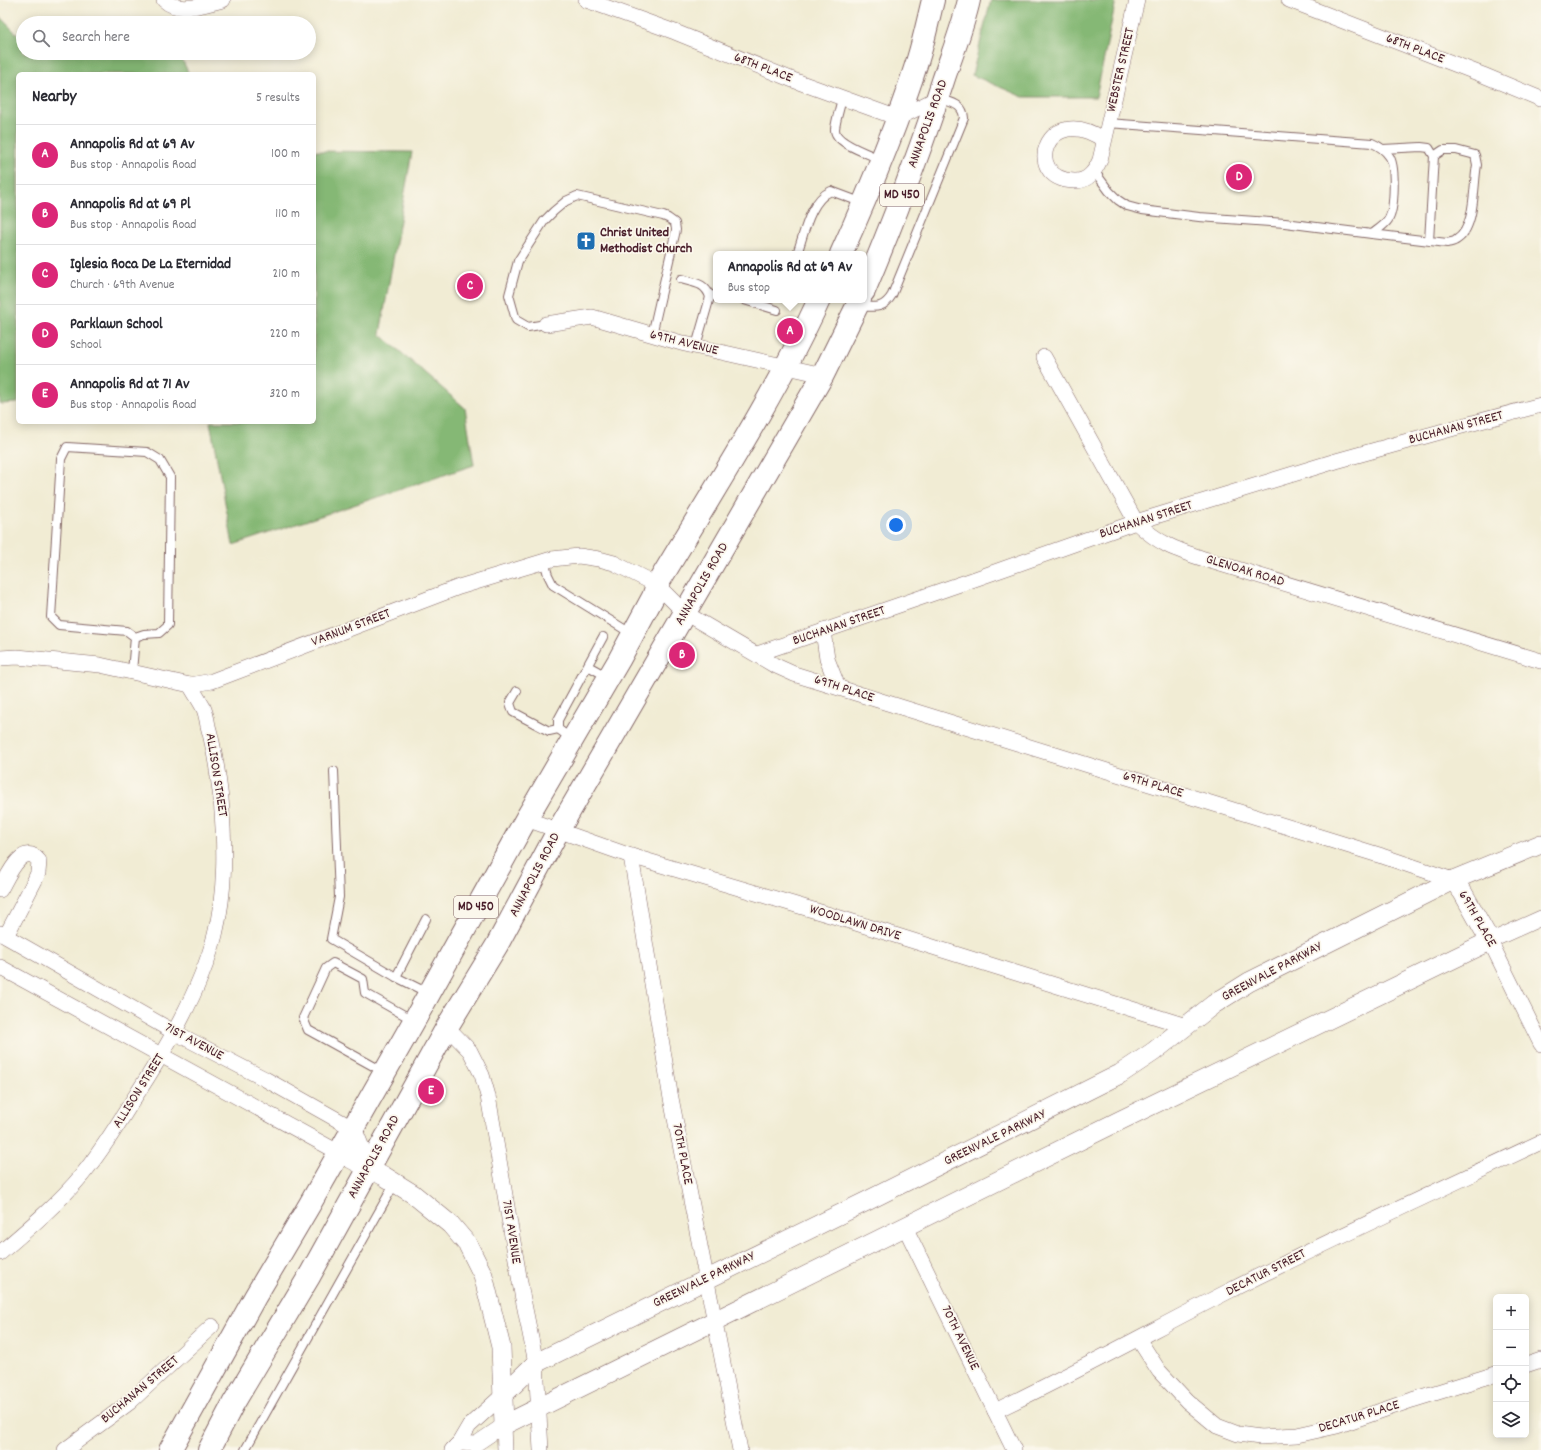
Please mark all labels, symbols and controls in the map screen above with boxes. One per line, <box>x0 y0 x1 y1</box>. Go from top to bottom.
search box <box>16 16 316 60</box>
street label: WEBSTER STREET <box>1102 25 1141 114</box>
icon: search <box>30 27 52 49</box>
text: Search here <box>62 27 130 49</box>
street label: 68TH PLACE <box>1383 29 1448 70</box>
street label: 68TH PLACE <box>731 48 796 89</box>
street label: ANNAPOLIS ROAD <box>903 77 953 171</box>
text: Nearby <box>32 86 76 110</box>
text: 5 results <box>256 89 300 108</box>
text: Annapolis Rd at 69 Av <box>70 134 195 156</box>
text: A <box>41 145 49 164</box>
text: 100 m <box>271 145 300 164</box>
text: Bus stop · Annapolis Road <box>70 156 196 175</box>
pin: D <box>1226 162 1252 192</box>
road number: MD 450 <box>880 184 924 206</box>
text: Annapolis Rd at 69 Pl <box>70 194 191 216</box>
text: B <box>42 205 48 224</box>
text: 110 m <box>275 205 300 224</box>
text: Bus stop · Annapolis Road <box>70 216 196 235</box>
place label: Christ United Methodist Church <box>600 223 693 259</box>
church icon: Christ United Methodist Church <box>575 230 597 252</box>
popup <box>713 251 867 303</box>
text: Iglesia Roca De La Eternidad <box>70 254 231 276</box>
text: Annapolis Rd at 69 Av <box>728 257 852 279</box>
text: C <box>42 265 48 284</box>
text: 210 m <box>272 265 300 284</box>
pin: C <box>457 271 483 301</box>
text: Church · 69th Avenue <box>70 276 175 295</box>
text: Bus stop <box>728 279 770 298</box>
text: Parklawn School <box>70 314 163 336</box>
pin: A <box>777 316 803 346</box>
text: D <box>42 325 48 344</box>
text: 220 m <box>270 325 300 344</box>
street label: 69TH AVENUE <box>648 325 721 361</box>
text: School <box>70 336 102 355</box>
text: Annapolis Rd at 71 Av <box>70 374 189 396</box>
text: E <box>42 385 48 404</box>
text: 320 m <box>270 385 300 404</box>
text: Bus stop · Annapolis Road <box>70 396 196 415</box>
street label: BUCHANAN STREET <box>1407 406 1506 450</box>
street label: BUCHANAN STREET <box>1097 495 1195 544</box>
your location <box>886 515 906 535</box>
street label: ANNAPOLIS ROAD <box>670 539 734 629</box>
street label: GLENOAK ROAD <box>1203 550 1287 592</box>
street label: BUCHANAN STREET <box>790 601 888 651</box>
street label: VARNUM STREET <box>309 604 394 652</box>
pin: B <box>669 640 695 670</box>
street label: 69TH PLACE <box>811 670 877 708</box>
street label: ALLISON STREET <box>200 732 233 819</box>
street label: 69TH PLACE <box>1120 766 1186 804</box>
street label: ANNAPOLIS ROAD <box>504 829 566 921</box>
street label: 69TH PLACE <box>1453 887 1502 952</box>
road number: MD 450 <box>454 896 498 918</box>
street label: WOODLAWN DRIVE <box>807 900 904 947</box>
street label: GREENVALE PARKWAY <box>1218 937 1327 1007</box>
street label: 71ST AVENUE <box>161 1018 228 1066</box>
street label: ALLISON STREET <box>108 1049 170 1132</box>
pin: E <box>418 1076 444 1106</box>
street label: GREENVALE PARKWAY <box>941 1104 1050 1171</box>
street label: ANNAPOLIS ROAD <box>343 1112 405 1202</box>
street label: 70TH PLACE <box>666 1122 698 1187</box>
street label: 71ST AVENUE <box>496 1199 526 1266</box>
street label: DECATUR STREET <box>1223 1244 1310 1302</box>
street label: GREENVALE PARKWAY <box>650 1246 759 1313</box>
map controls <box>1493 1294 1529 1438</box>
button: + <box>1493 1294 1529 1330</box>
street label: 70TH AVENUE <box>936 1302 985 1374</box>
button: − <box>1493 1330 1529 1366</box>
street label: BUCHANAN STREET <box>97 1351 184 1429</box>
button: locate <box>1493 1366 1529 1402</box>
street label: DECATUR PLACE <box>1316 1395 1402 1439</box>
button: layers <box>1493 1402 1529 1438</box>

